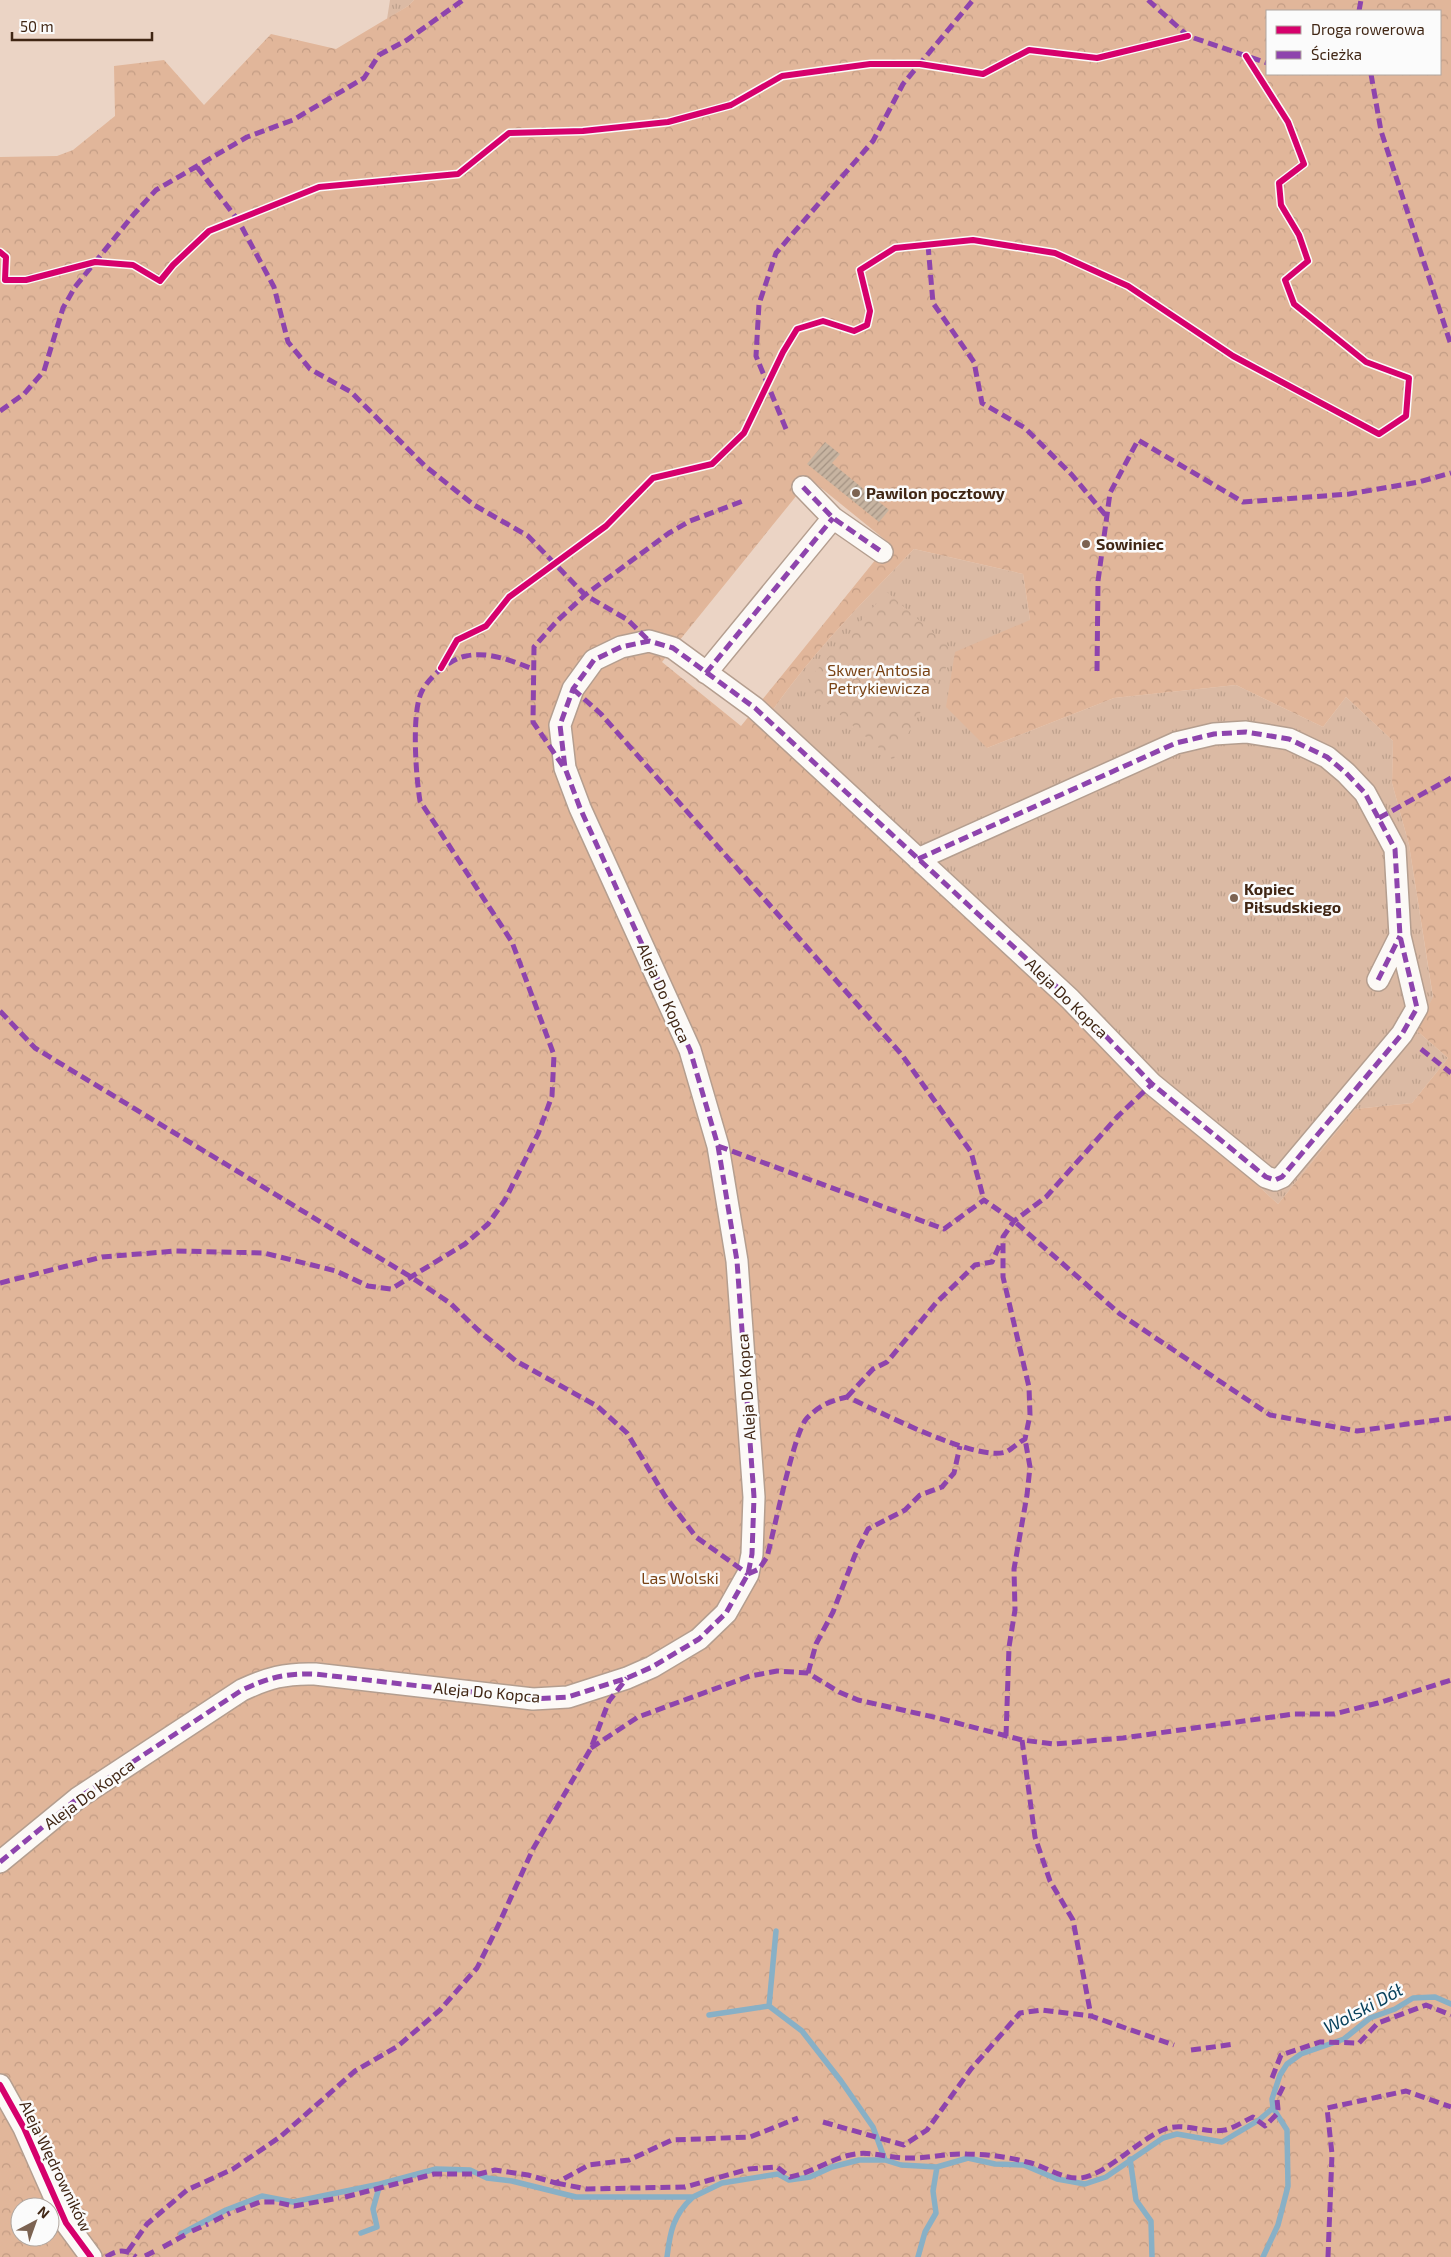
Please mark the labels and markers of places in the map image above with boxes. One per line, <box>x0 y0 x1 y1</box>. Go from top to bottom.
place label: Pawilon pocztowy <box>866 483 1005 503</box>
marker: Pawilon pocztowy <box>850 487 862 499</box>
place label: Sowiniec <box>1096 534 1164 553</box>
marker: Sowiniec <box>1080 538 1092 550</box>
place label: Kopiec Piłsudskiego <box>1244 879 1341 916</box>
marker: Kopiec Piłsudskiego <box>1228 892 1240 904</box>

